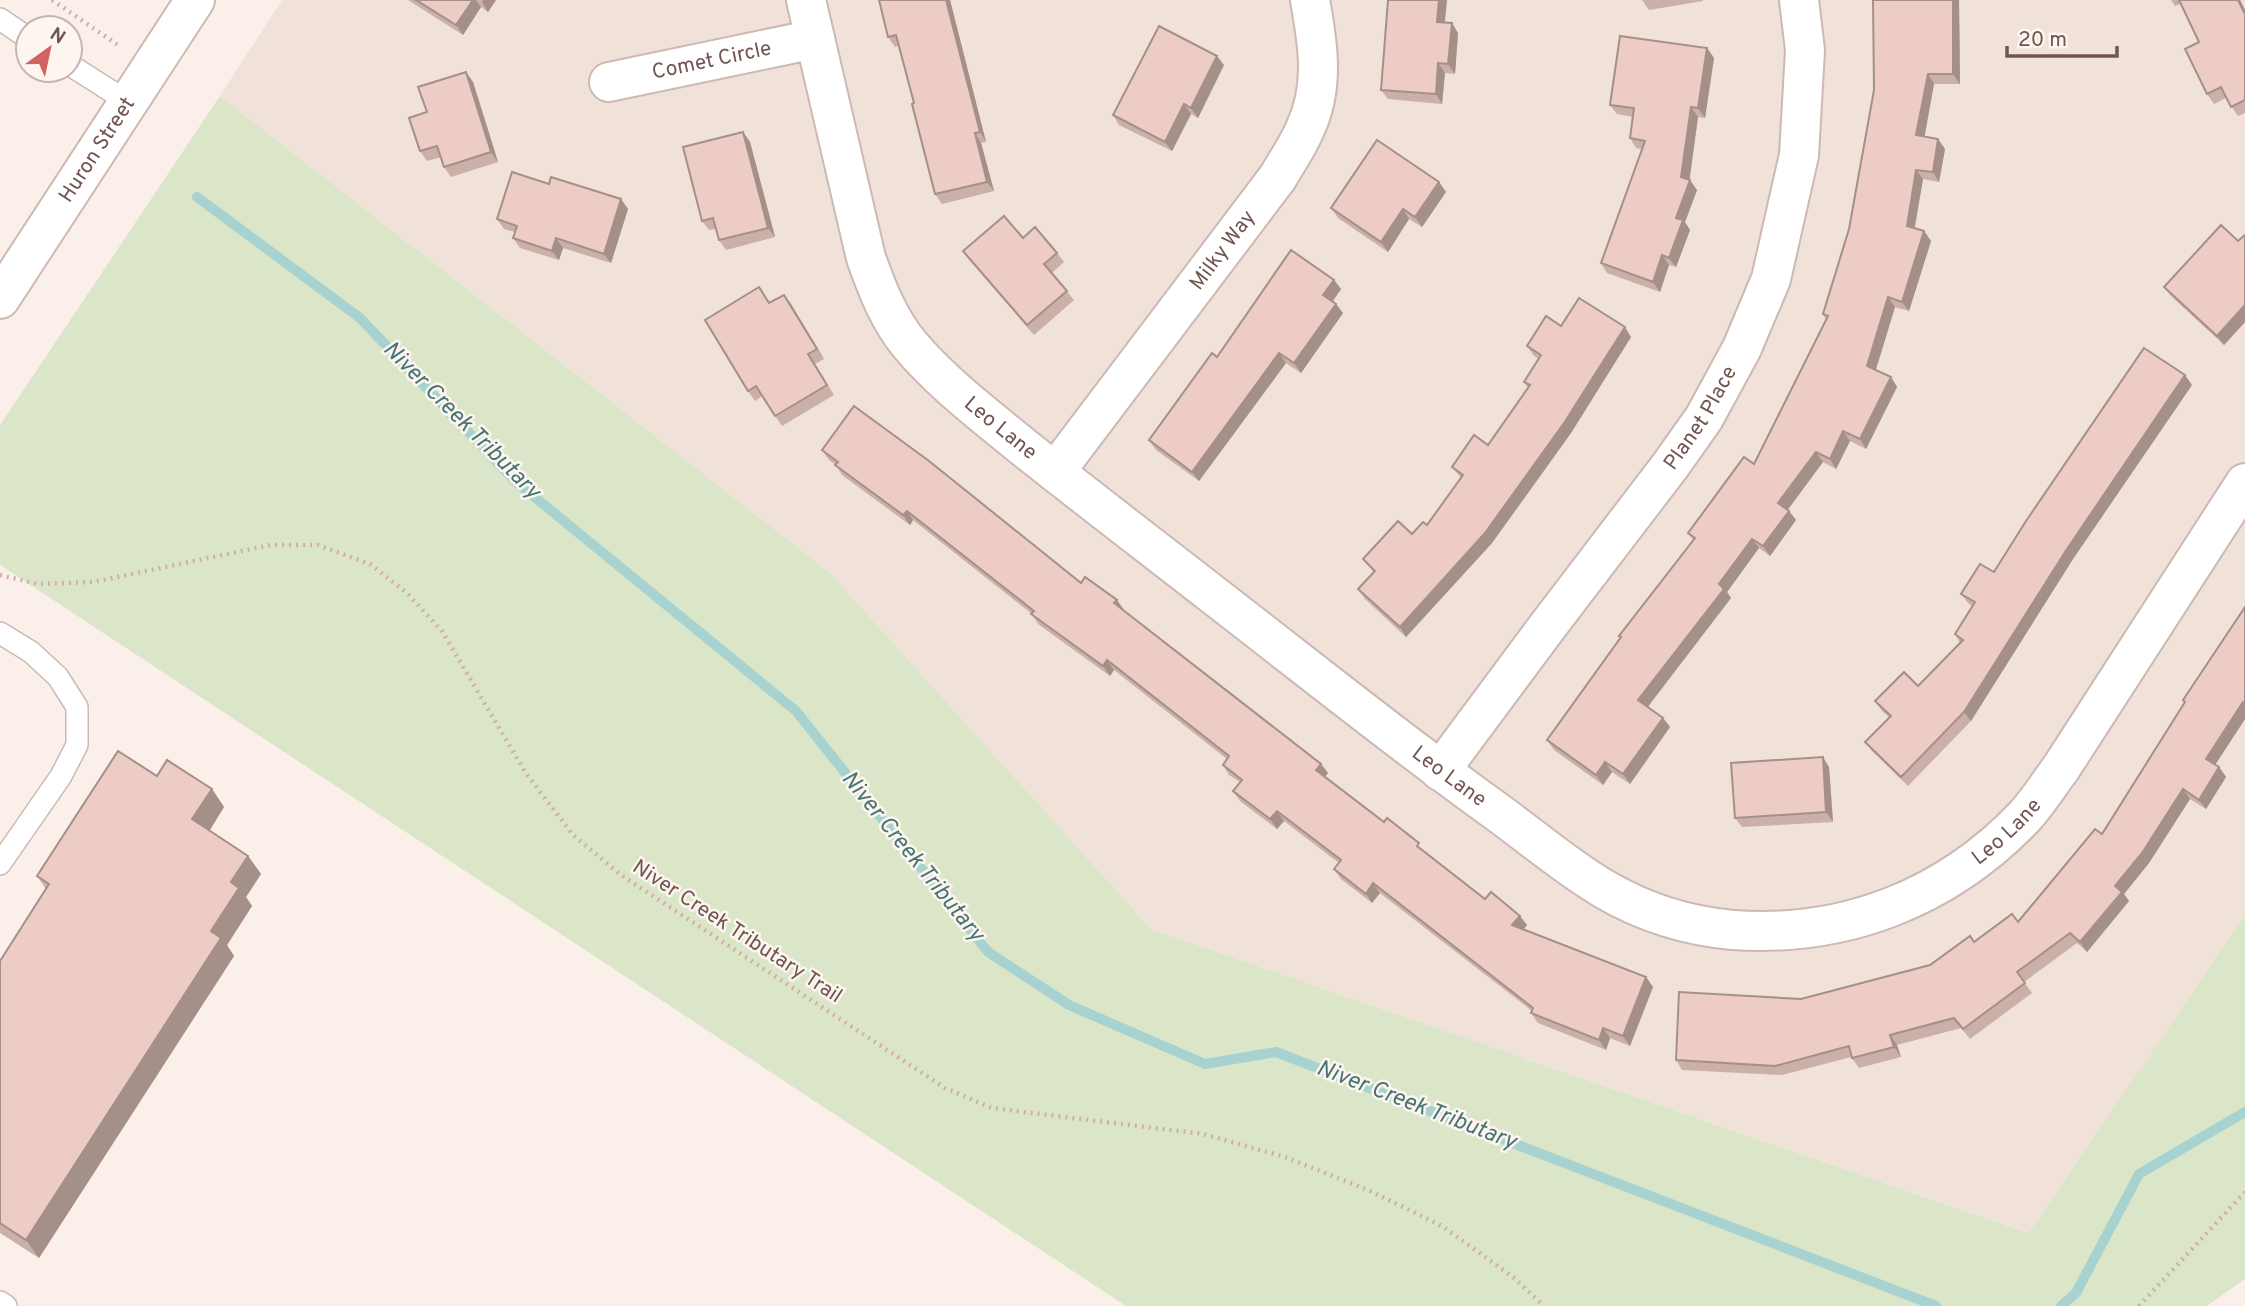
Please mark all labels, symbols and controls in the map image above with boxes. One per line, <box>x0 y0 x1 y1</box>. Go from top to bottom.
north arrow <box>14 14 84 84</box>
scale bar <box>2007 14 2117 58</box>
text: N <box>45 23 69 50</box>
text: 20 m <box>2018 27 2067 54</box>
street label: Comet Circle <box>650 35 774 86</box>
street label: Huron Street <box>53 92 141 208</box>
street label: Milky Way <box>1184 205 1262 296</box>
water label: Niver Creek Tributary <box>376 336 548 508</box>
street label: Planet Place <box>1658 361 1743 476</box>
street label: Leo Lane <box>958 390 1042 466</box>
street label: Leo Lane <box>1406 740 1492 813</box>
water label: Niver Creek Tributary <box>834 766 991 950</box>
street label: Leo Lane <box>1966 793 2048 872</box>
street label: Niver Creek Tributary Trail <box>627 854 847 1010</box>
water label: Niver Creek Tributary <box>1312 1055 1522 1158</box>

